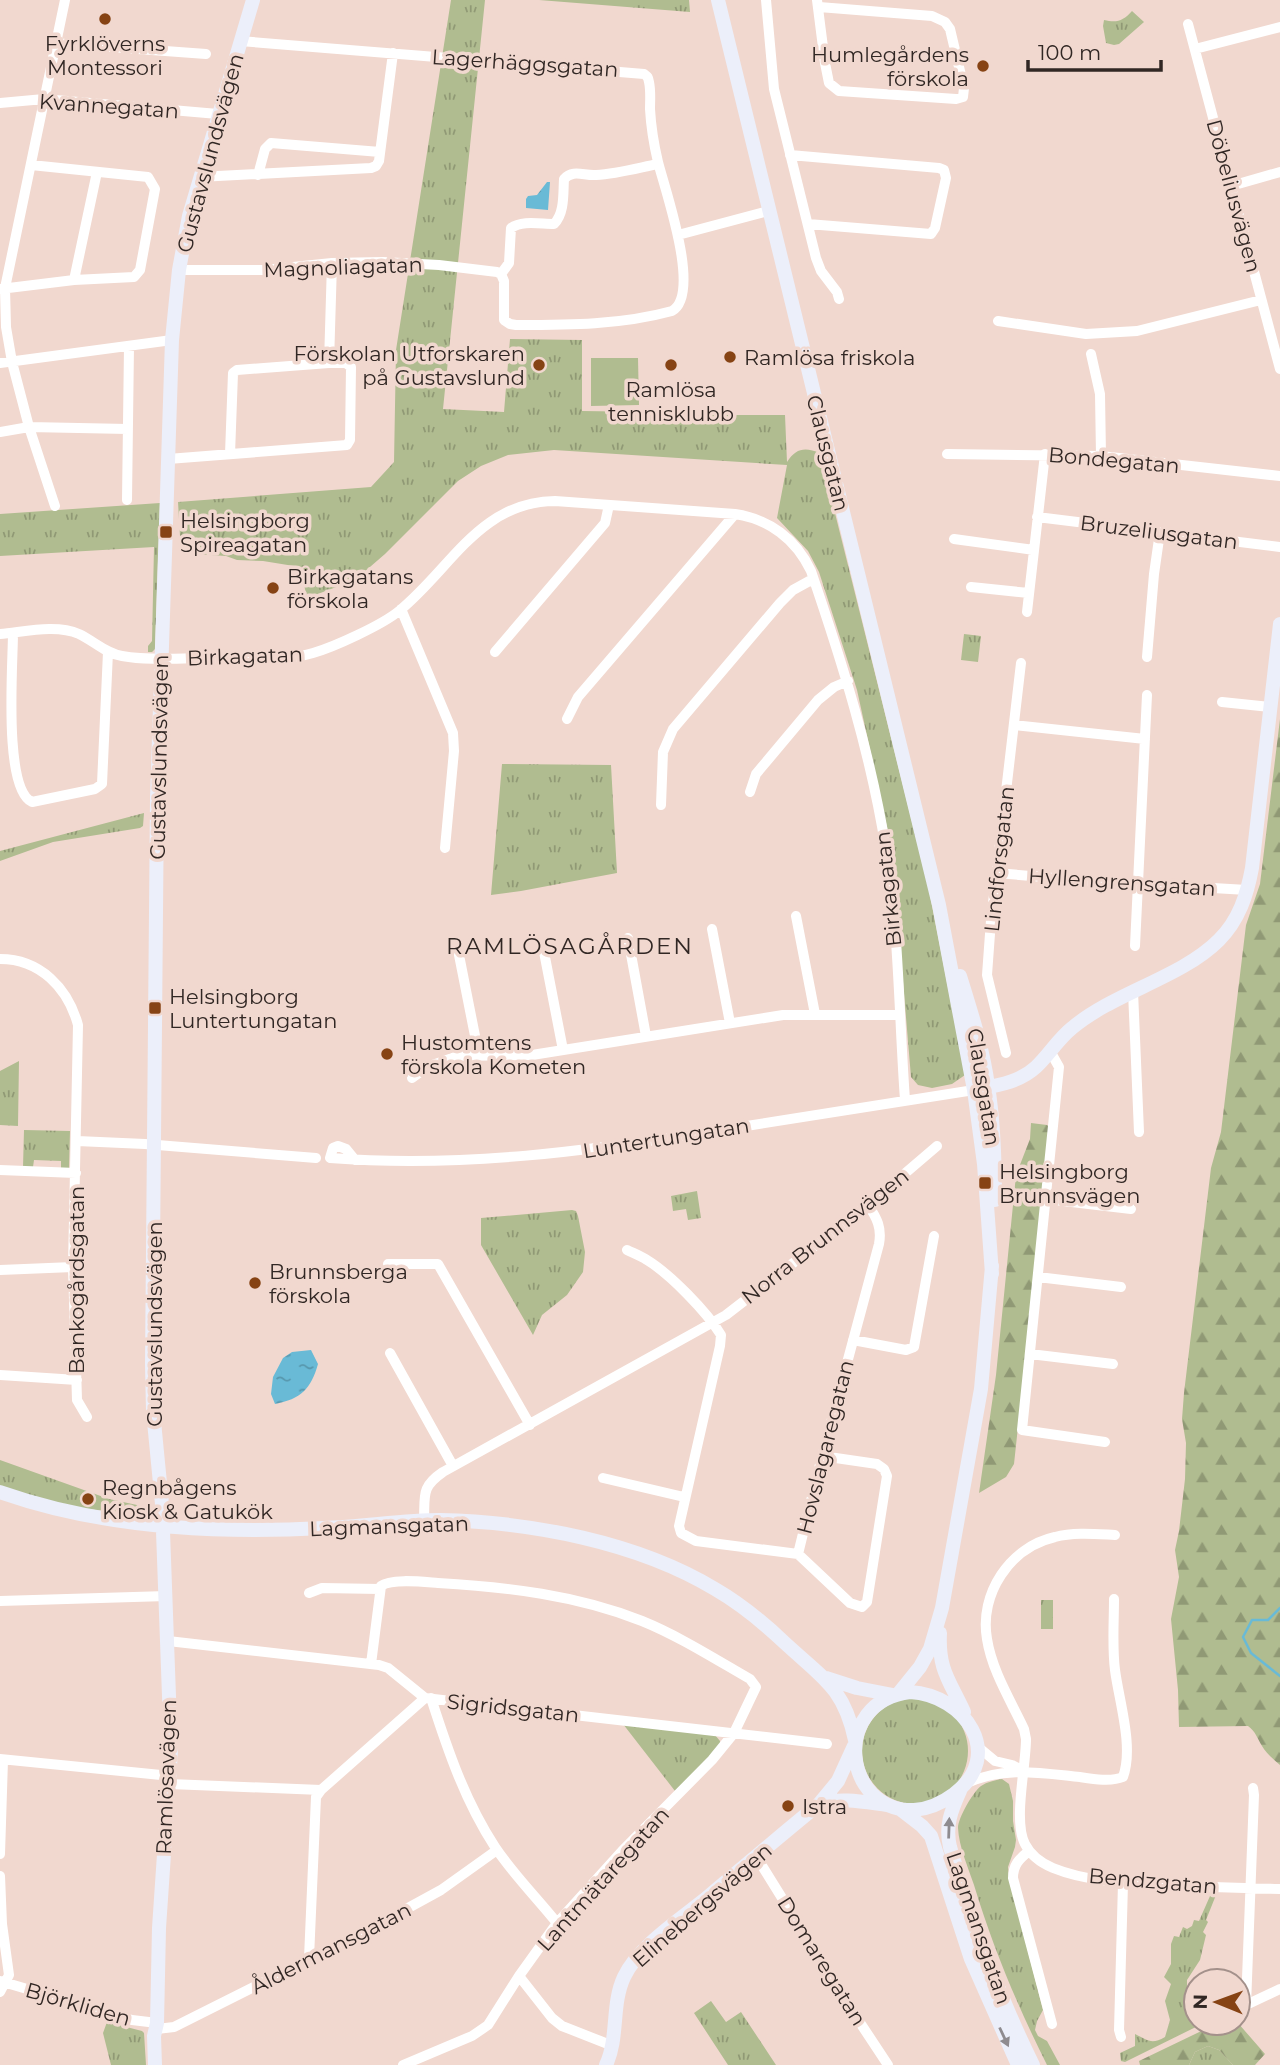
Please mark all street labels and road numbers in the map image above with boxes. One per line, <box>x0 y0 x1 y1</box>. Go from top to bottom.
street label: Lagerhäggsgatan <box>431 44 619 82</box>
street label: Gustavslundsvägen <box>171 51 249 255</box>
street label: Kvannegatan <box>38 89 180 123</box>
street label: Döbeliusvägen <box>1202 117 1266 275</box>
street label: Magnoliagatan <box>263 252 423 282</box>
street label: Clausgatan <box>802 392 854 514</box>
street label: Bondegatan <box>1047 442 1181 478</box>
street label: Bruzeliusgatan <box>1079 510 1239 554</box>
street label: Birkagatan <box>187 641 303 671</box>
street label: Gustavslundsvägen <box>145 654 173 860</box>
street label: Lindforsgatan <box>979 785 1019 933</box>
street label: Birkagatan <box>870 830 906 948</box>
street label: Hyllengrensgatan <box>1027 863 1217 901</box>
street label: Clausgatan <box>962 1026 1006 1148</box>
street label: Luntertungatan <box>581 1112 751 1164</box>
street label: Norra Brunnsvägen <box>736 1163 914 1309</box>
street label: Bankogårdsgatan <box>64 1186 89 1374</box>
street label: Gustavslundsvägen <box>142 1221 167 1427</box>
street label: Hovslagaregatan <box>791 1357 859 1537</box>
street label: Lagmansgatan <box>309 1511 469 1541</box>
street label: Sigridsgatan <box>446 1689 580 1727</box>
street label: Ramlösavägen <box>151 1699 181 1855</box>
street label: Lantmätaregatan <box>532 1802 674 1956</box>
street label: Elinebergsvägen <box>627 1838 777 1972</box>
street label: Lagmansgatan <box>941 1848 1017 2008</box>
street label: Bendzgatan <box>1088 1863 1218 1899</box>
street label: Domaregatan <box>772 1892 872 2030</box>
street label: Åldermansgatan <box>247 1897 415 1999</box>
street label: Björkliden <box>23 1977 133 2031</box>

